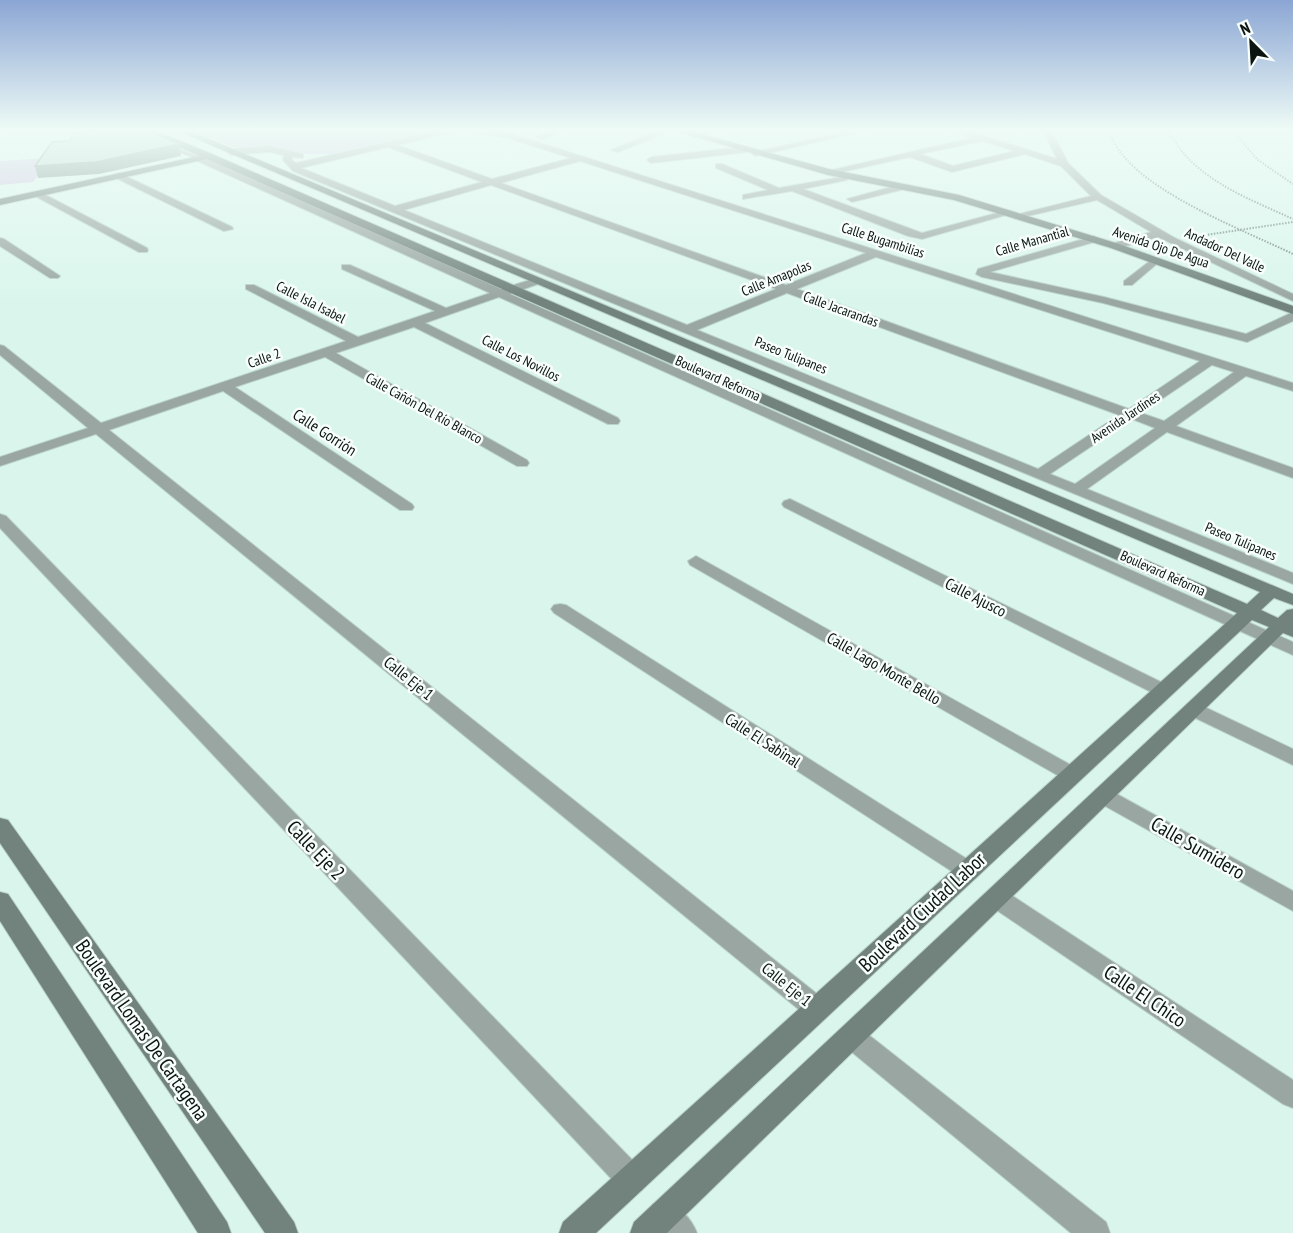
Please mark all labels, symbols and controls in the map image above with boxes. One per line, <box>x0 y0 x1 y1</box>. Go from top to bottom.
north arrow <box>1221 12 1281 72</box>
text: N <box>1237 17 1253 39</box>
street label: Calle Bugambilias <box>839 218 927 262</box>
street label: Calle Manantial <box>993 222 1071 260</box>
street label: Avenida Ojo De Agua <box>1110 222 1212 272</box>
street label: Andador Del Valle <box>1182 224 1268 276</box>
street label: Calle Amapolas <box>738 256 814 300</box>
street label: Calle Isla Isabel <box>273 277 349 328</box>
street label: Calle Jacarandas <box>801 287 881 331</box>
street label: Calle Los Novillos <box>479 331 563 385</box>
street label: Paseo Tulipanes <box>752 332 830 378</box>
street label: Calle 2 <box>245 344 283 372</box>
street label: Boulevard Reforma <box>673 351 763 405</box>
street label: Calle Cañón Del Río Blanco <box>362 368 486 448</box>
street label: Avenida Jardines <box>1087 387 1163 447</box>
street label: Calle Gorrión <box>289 404 361 460</box>
street label: Paseo Tulipanes <box>1202 518 1280 564</box>
street label: Boulevard Reforma <box>1118 546 1208 600</box>
street label: Calle Ajusco <box>942 573 1010 621</box>
street label: Calle Lago Monte Bello <box>824 627 944 709</box>
street label: Calle Eje 1 <box>380 652 438 704</box>
street label: Calle El Sabinal <box>722 708 805 772</box>
street label: Calle Sumidero <box>1146 811 1250 885</box>
street label: Calle Eje 2 <box>281 815 351 885</box>
street label: Boulevard Ciudad Labor <box>853 846 991 977</box>
street label: Boulevard Lomas De Cartagena <box>70 935 214 1125</box>
street label: Calle Eje 1 <box>758 958 816 1010</box>
street label: Calle El Chico <box>1099 959 1191 1033</box>

